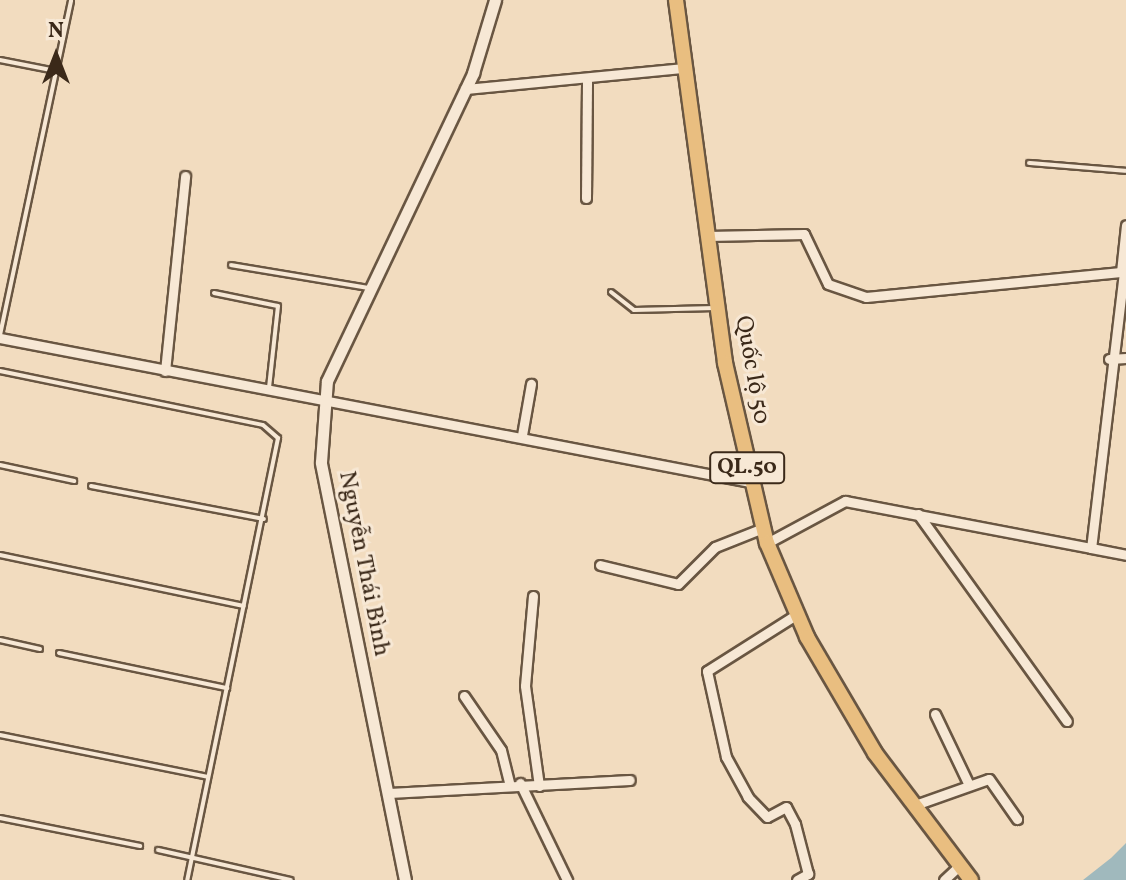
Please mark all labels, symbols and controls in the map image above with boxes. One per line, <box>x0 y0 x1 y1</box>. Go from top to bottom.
north arrow <box>16 16 96 96</box>
text: N <box>48 16 64 47</box>
street label: Quốc lộ 50 <box>727 314 775 426</box>
road number: QL.50 <box>709 450 785 486</box>
street label: Nguyễn Thái Bình <box>331 469 395 659</box>

